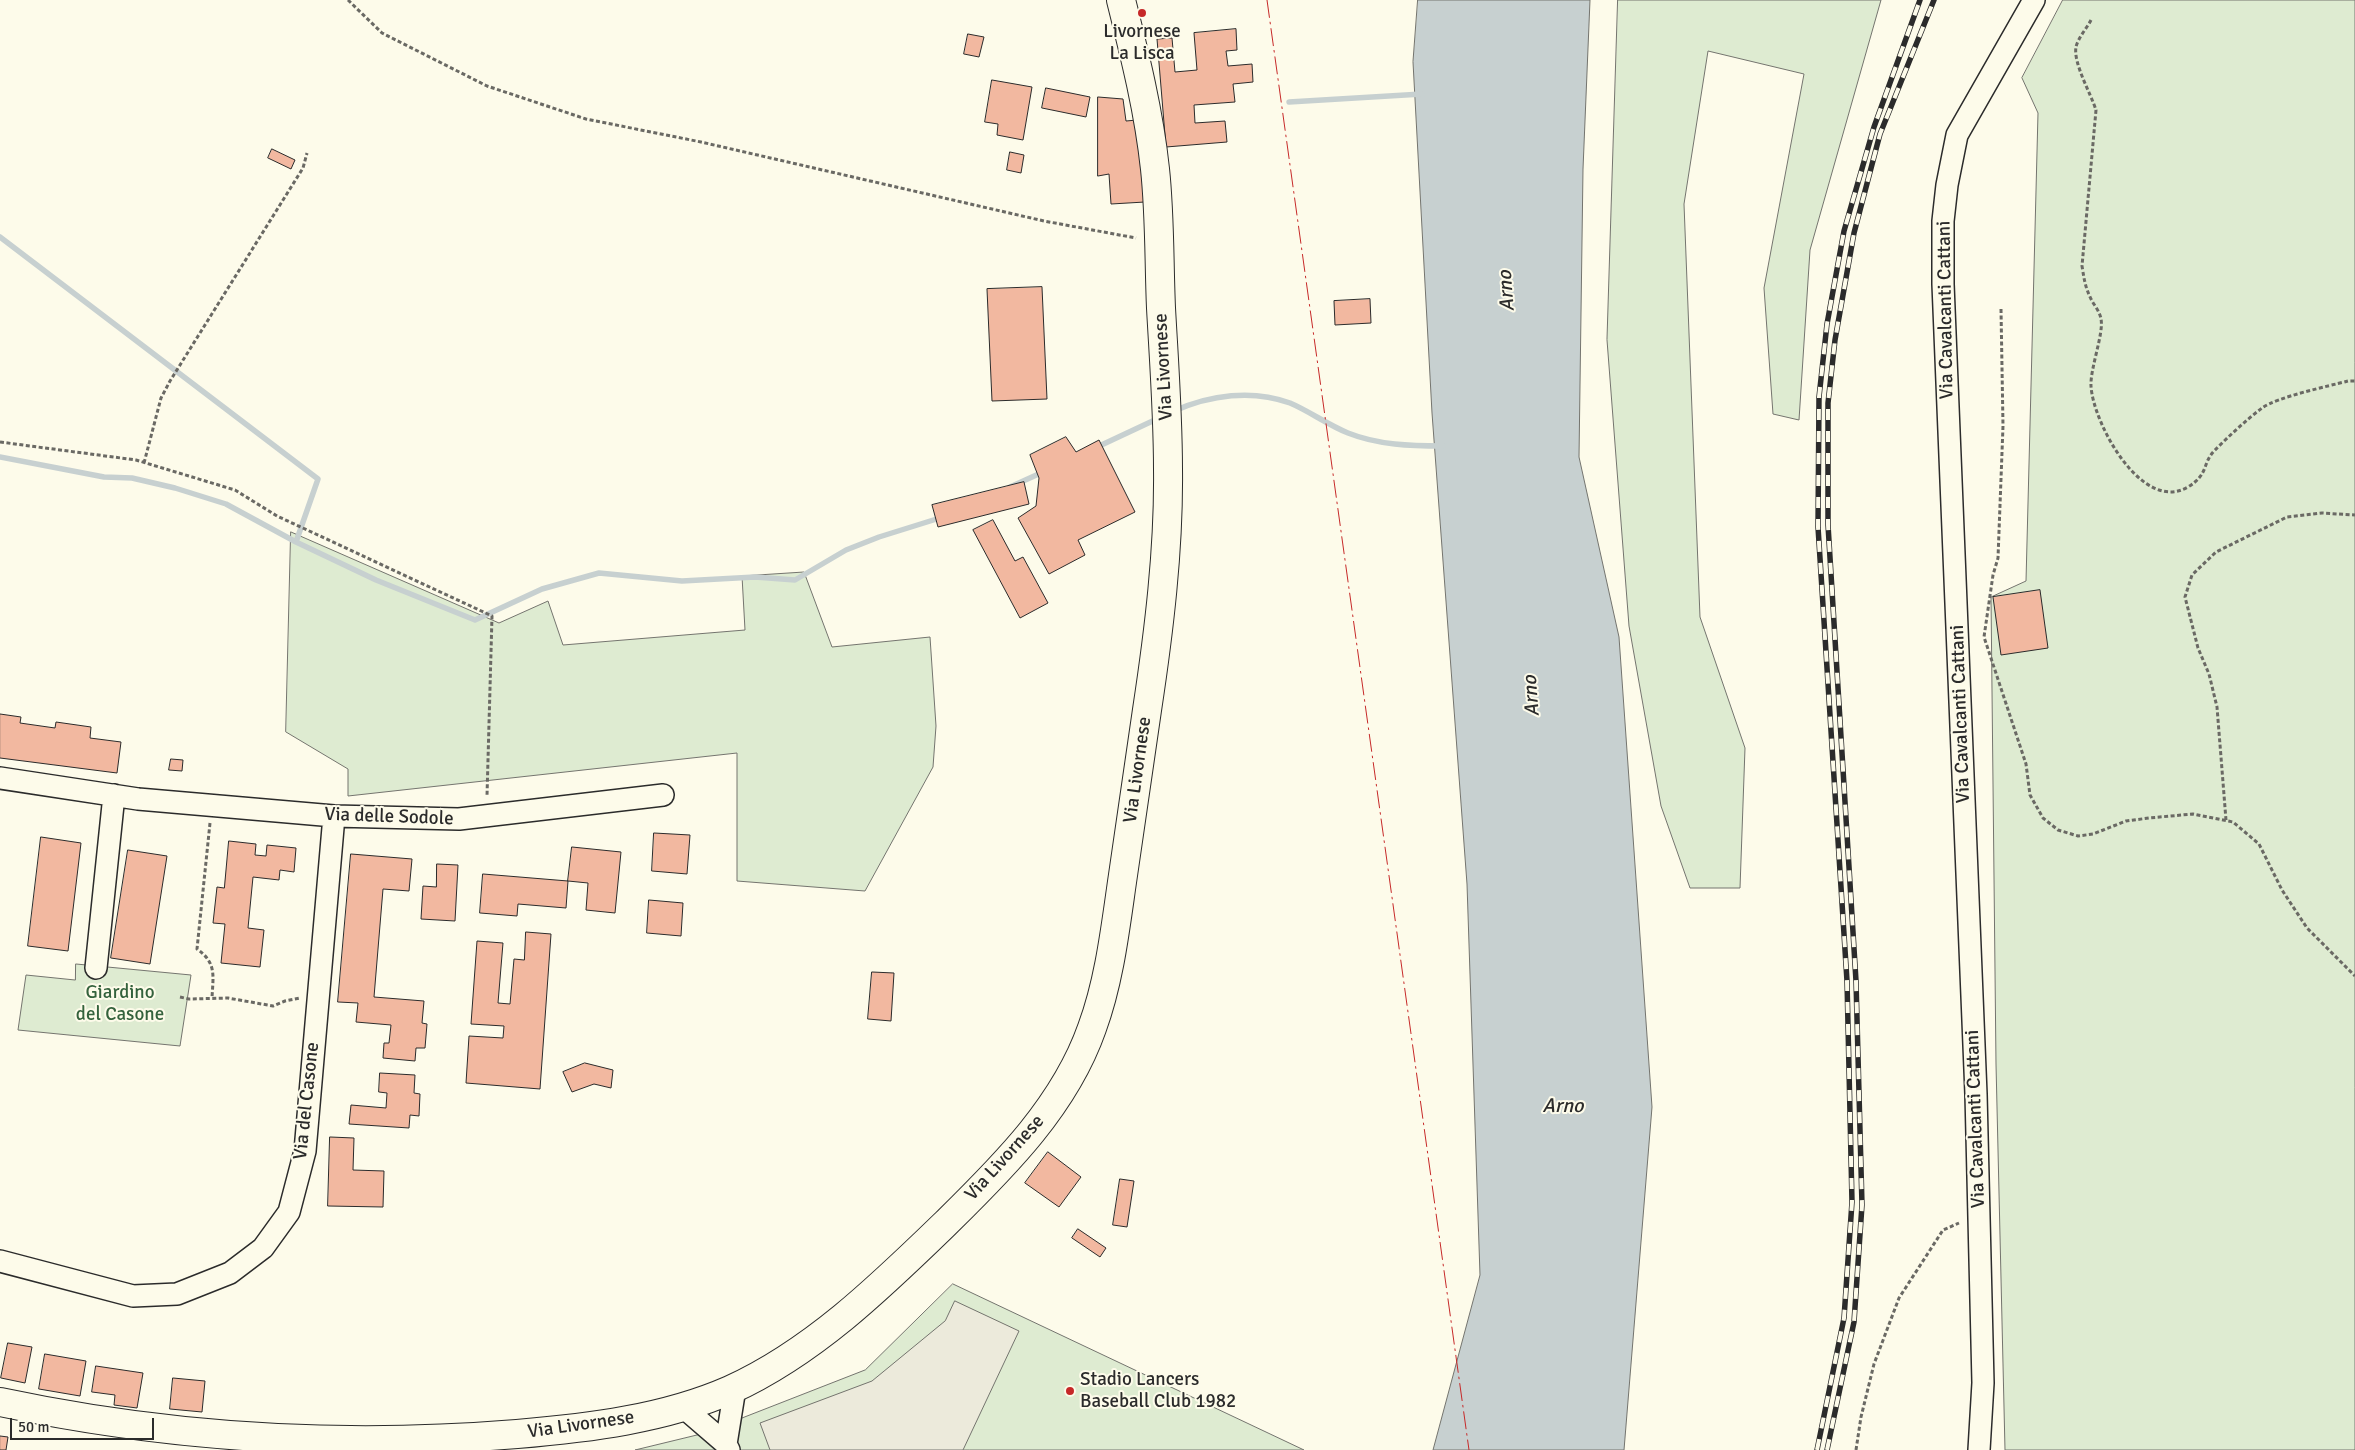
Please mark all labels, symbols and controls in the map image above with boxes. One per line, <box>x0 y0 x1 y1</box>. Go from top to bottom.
marker: Livornese La Lisca <box>1136 7 1148 19</box>
place label: Livornese La Lisca <box>1103 21 1181 65</box>
street label: Via Cavalcanti Cattani <box>1933 221 1959 399</box>
water label: Arno <box>1494 270 1520 312</box>
street label: Via Livornese <box>1150 313 1178 421</box>
street label: Via Cavalcanti Cattani <box>1946 624 1976 804</box>
water label: Arno <box>1519 675 1545 717</box>
street label: Via Livornese <box>1119 715 1157 825</box>
street label: Via delle Sodole <box>324 803 454 831</box>
park label: Giardino del Casone <box>76 982 164 1026</box>
street label: Via Cavalcanti Cattani <box>1961 1029 1991 1209</box>
street label: Via del Casone <box>289 1041 325 1161</box>
water label: Arno <box>1543 1095 1583 1119</box>
street label: Via Livornese <box>961 1110 1049 1206</box>
place label: Stadio Lancers Baseball Club 1982 <box>1080 1369 1236 1413</box>
marker: Stadio Lancers Baseball Club 1982 <box>1064 1385 1076 1397</box>
street label: Via Livornese <box>526 1406 636 1444</box>
scale bar <box>12 1408 156 1440</box>
text: 50 m <box>18 1418 49 1436</box>

